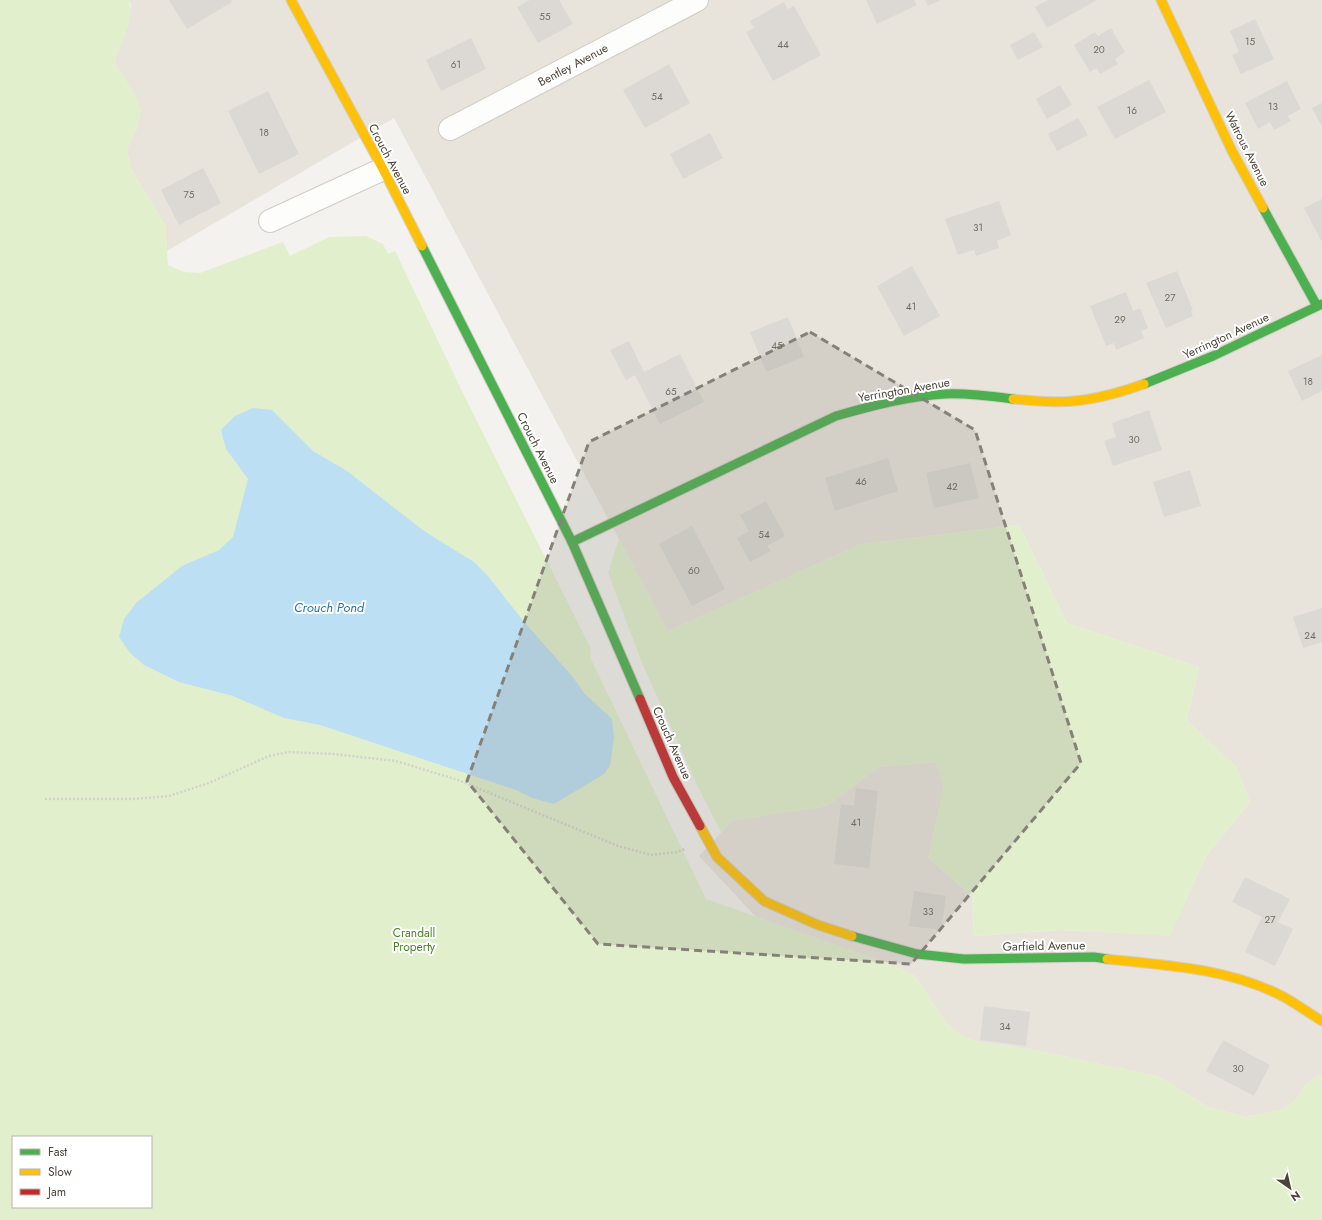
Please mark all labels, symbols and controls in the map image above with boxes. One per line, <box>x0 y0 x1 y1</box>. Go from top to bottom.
house number: 55 <box>539 9 551 24</box>
house number: 15 <box>1245 34 1255 49</box>
house number: 44 <box>777 37 789 52</box>
street label: Bentley Avenue <box>535 39 611 91</box>
house number: 20 <box>1093 42 1105 57</box>
house number: 61 <box>451 57 461 72</box>
house number: 54 <box>651 89 663 104</box>
house number: 13 <box>1268 99 1279 114</box>
house number: 16 <box>1127 103 1137 118</box>
street label: Watrous Avenue <box>1220 108 1274 190</box>
street label: Crouch Avenue <box>364 120 416 198</box>
house number: 18 <box>259 125 269 140</box>
house number: 75 <box>184 187 195 202</box>
house number: 31 <box>973 220 983 235</box>
house number: 27 <box>1165 290 1176 305</box>
house number: 41 <box>906 299 916 314</box>
street label: Yerrington Avenue <box>1180 308 1272 364</box>
house number: 29 <box>1114 312 1126 327</box>
house number: 45 <box>771 338 783 353</box>
street label: Yerrington Avenue <box>857 373 951 407</box>
house number: 18 <box>1303 374 1313 389</box>
house number: 65 <box>665 384 677 399</box>
street label: Crouch Avenue <box>512 409 564 487</box>
house number: 30 <box>1128 432 1140 447</box>
house number: 46 <box>855 474 867 489</box>
house number: 42 <box>946 479 958 494</box>
house number: 54 <box>758 527 770 542</box>
house number: 60 <box>688 563 700 578</box>
water label: Crouch Pond <box>294 598 365 617</box>
house number: 24 <box>1304 628 1316 643</box>
street label: Crouch Avenue <box>648 704 696 782</box>
house number: 41 <box>851 815 861 830</box>
house number: 33 <box>923 904 934 919</box>
house number: 27 <box>1265 912 1276 927</box>
park label: Crandall Property <box>393 924 436 956</box>
street label: Garfield Avenue <box>1003 936 1085 956</box>
house number: 34 <box>999 1019 1011 1034</box>
house number: 30 <box>1232 1061 1244 1076</box>
legend <box>12 1136 152 1208</box>
text: Fast <box>48 1143 67 1161</box>
text: Slow <box>48 1163 73 1181</box>
north arrow <box>1270 1168 1310 1208</box>
text: Jam <box>46 1183 66 1201</box>
text: N <box>1287 1187 1304 1205</box>

